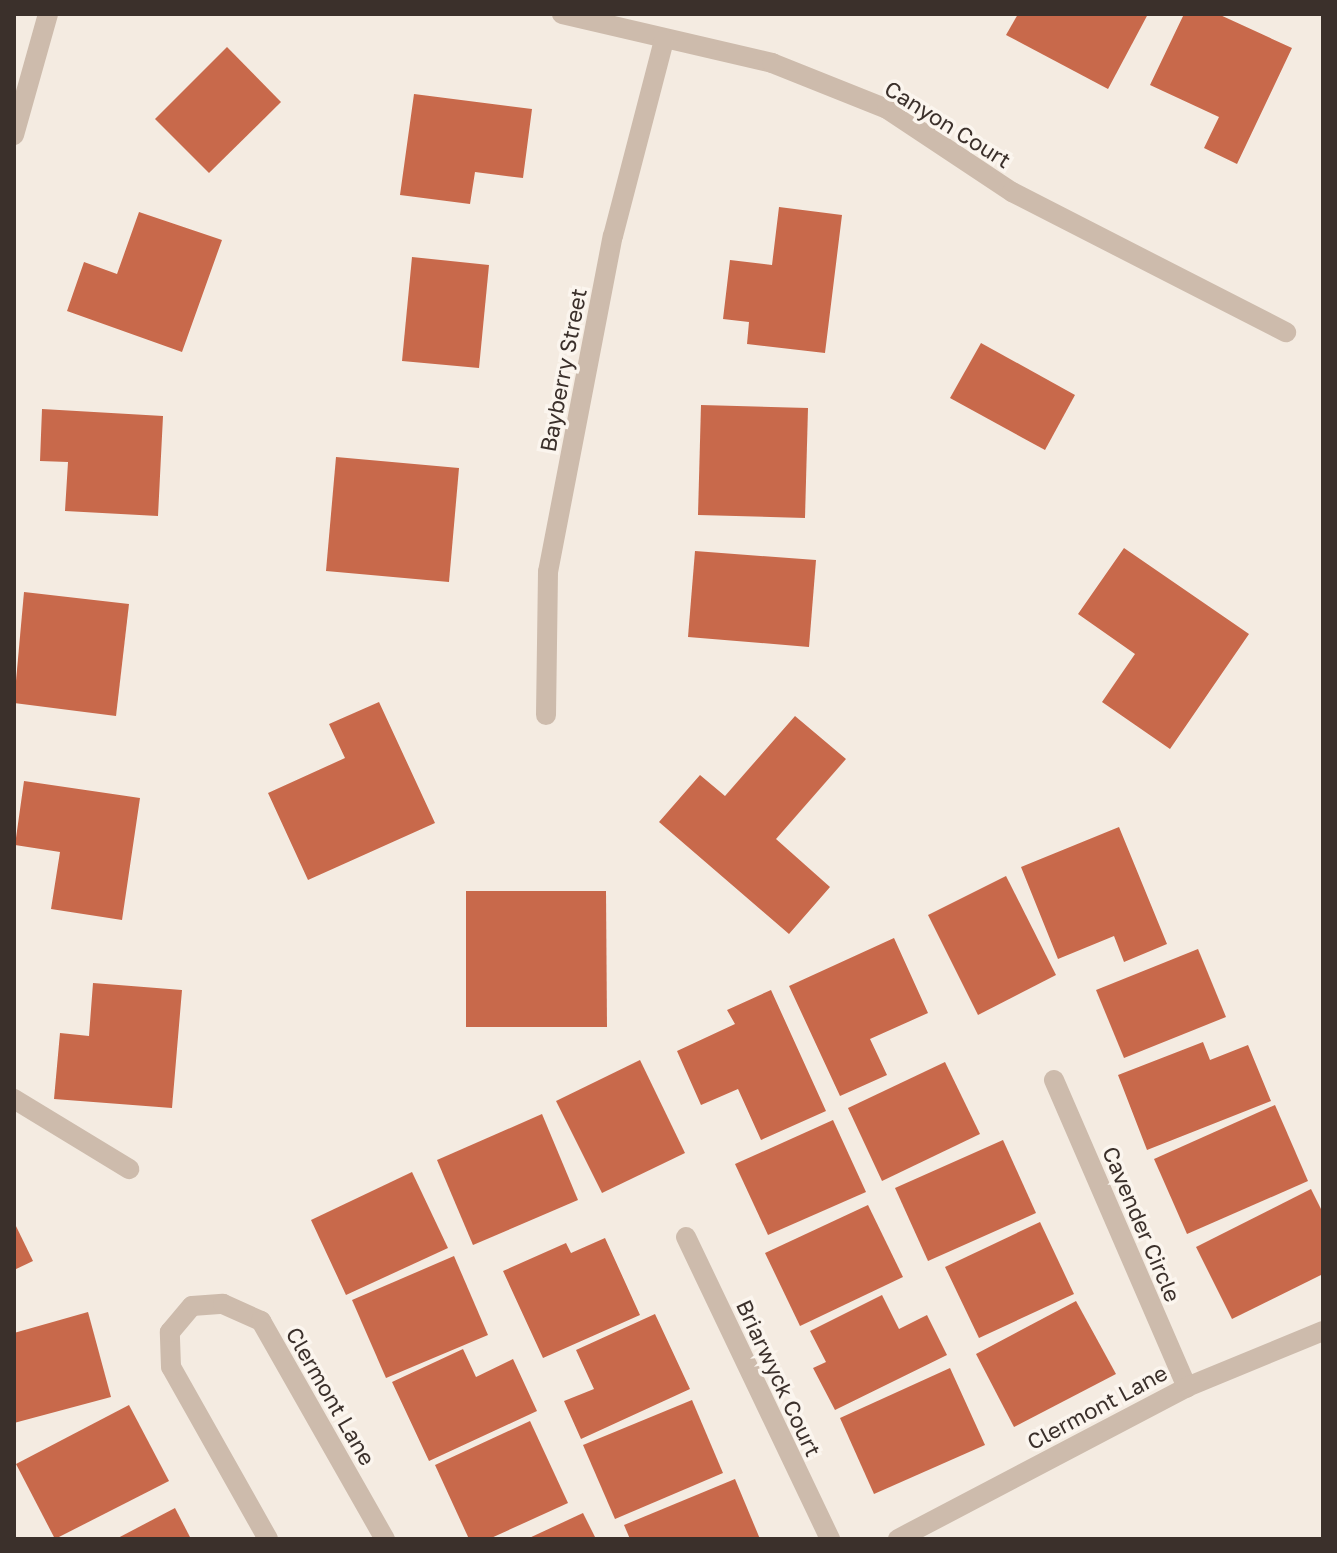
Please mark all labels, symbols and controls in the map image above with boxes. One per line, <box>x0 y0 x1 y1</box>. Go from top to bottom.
street label: Canyon Court <box>880 75 1016 173</box>
street label: Bayberry Street <box>534 286 592 454</box>
street label: Cavender Circle <box>1097 1142 1187 1306</box>
street label: Briarwyck Court <box>731 1295 827 1461</box>
street label: Clermont Lane <box>281 1322 381 1470</box>
street label: Clermont Lane <box>1022 1359 1172 1455</box>

